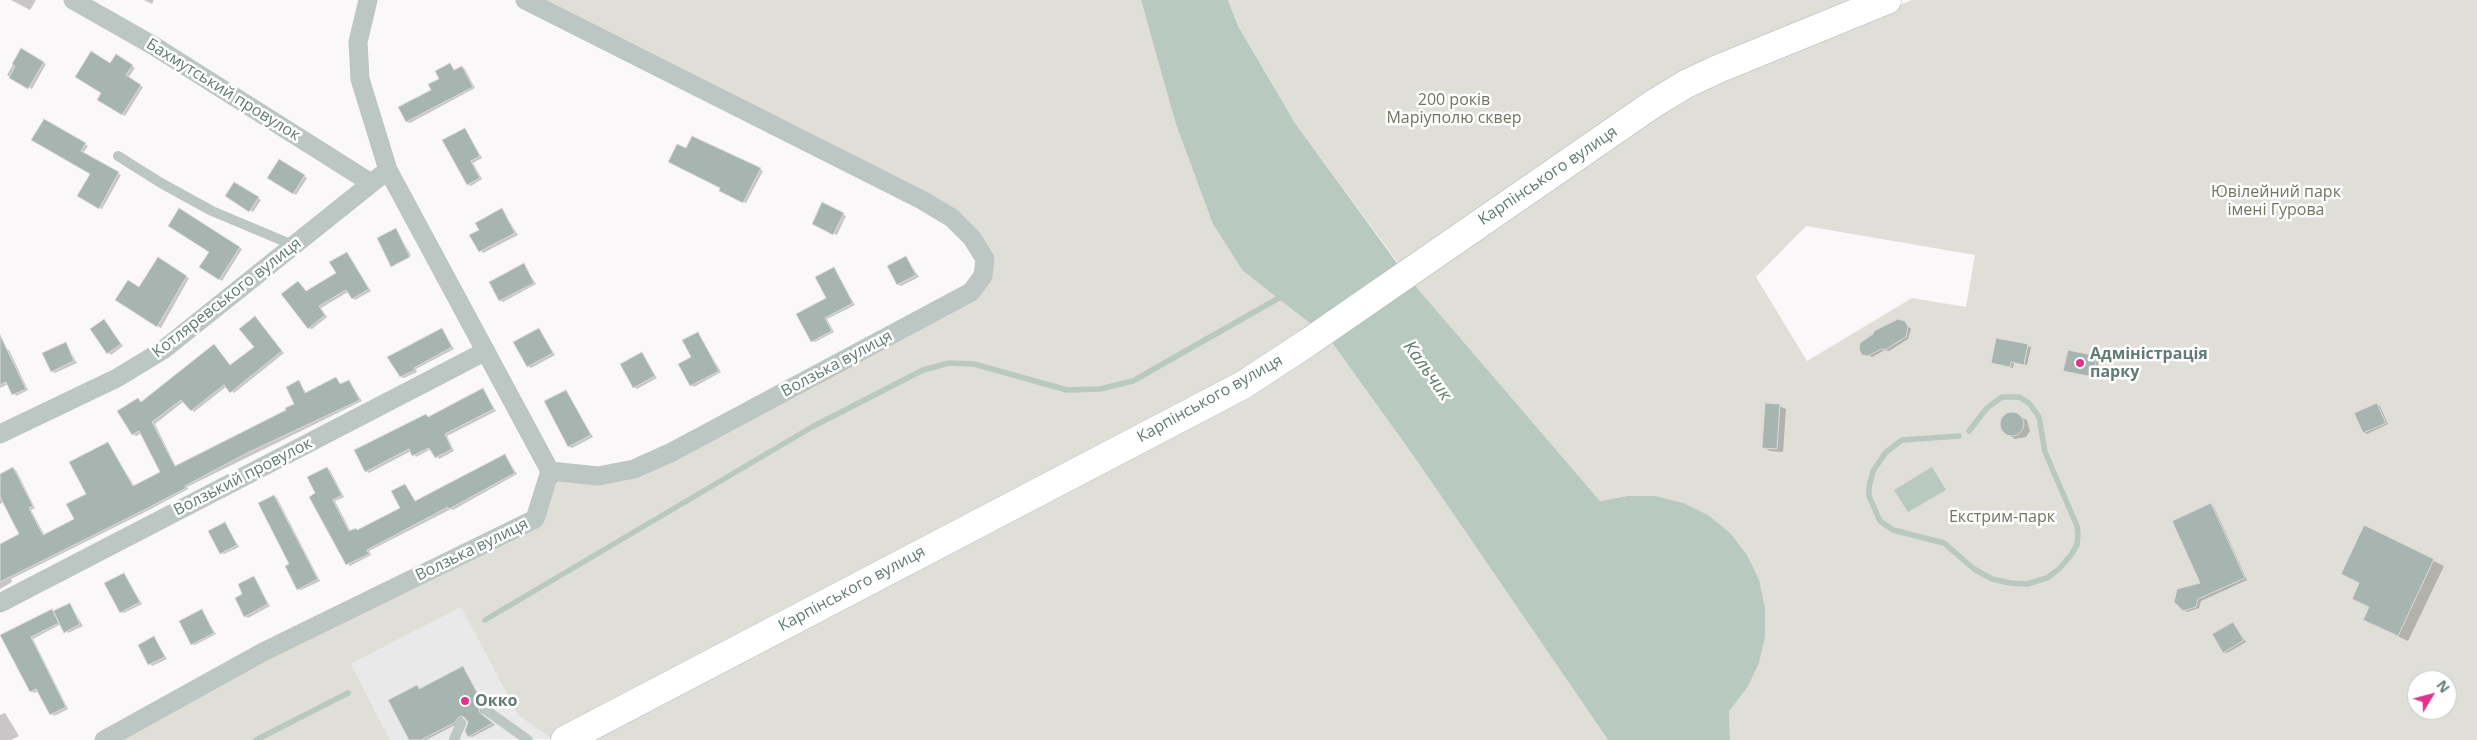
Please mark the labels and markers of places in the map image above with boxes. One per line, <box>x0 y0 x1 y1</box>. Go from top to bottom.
place label: Адміністрація парку <box>2090 344 2208 382</box>
marker: Адміністрація парку <box>2074 357 2086 369</box>
place label: Окко <box>475 691 517 711</box>
marker: Окко <box>459 695 471 707</box>

